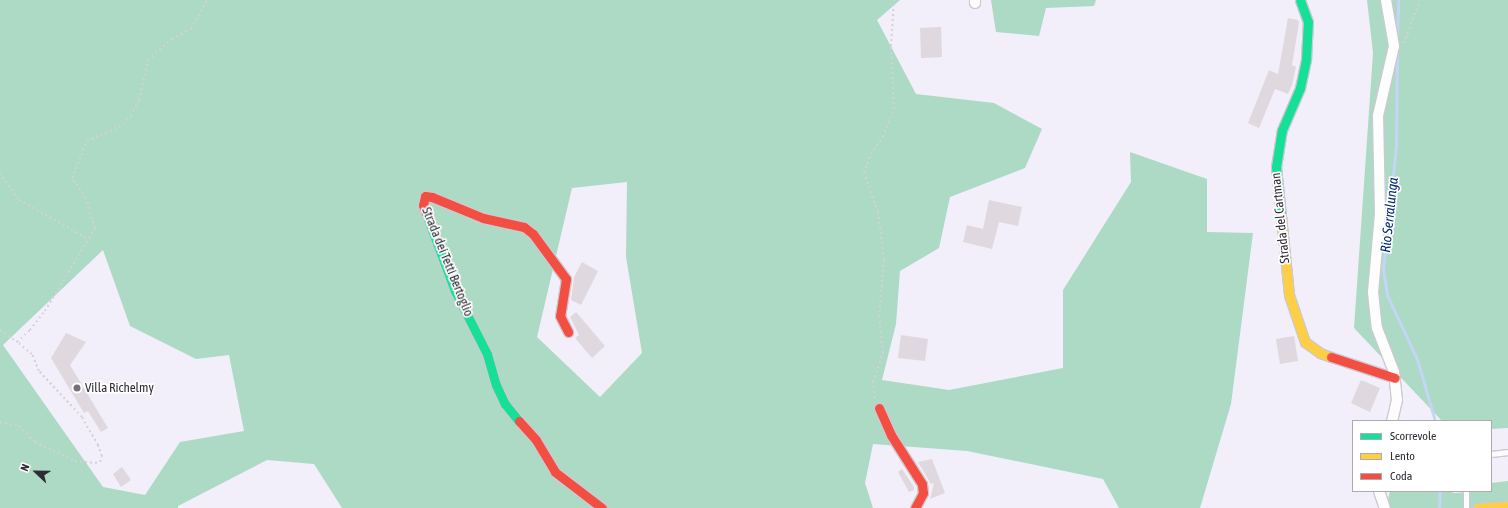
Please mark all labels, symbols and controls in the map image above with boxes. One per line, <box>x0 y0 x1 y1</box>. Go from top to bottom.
street label: Strada del Cartman <box>1268 172 1294 264</box>
water label: Rio Serralunga <box>1377 177 1401 253</box>
street label: Strada dei Tetti Bertoglio <box>418 205 476 319</box>
place label: Villa Richelmy <box>85 380 154 396</box>
marker: Villa Richelmy <box>72 383 82 393</box>
legend <box>1352 420 1492 492</box>
text: Scorrevole <box>1390 429 1437 443</box>
text: Lento <box>1390 449 1415 463</box>
north arrow <box>16 452 56 492</box>
text: N <box>18 462 32 473</box>
text: Coda <box>1390 469 1412 483</box>

